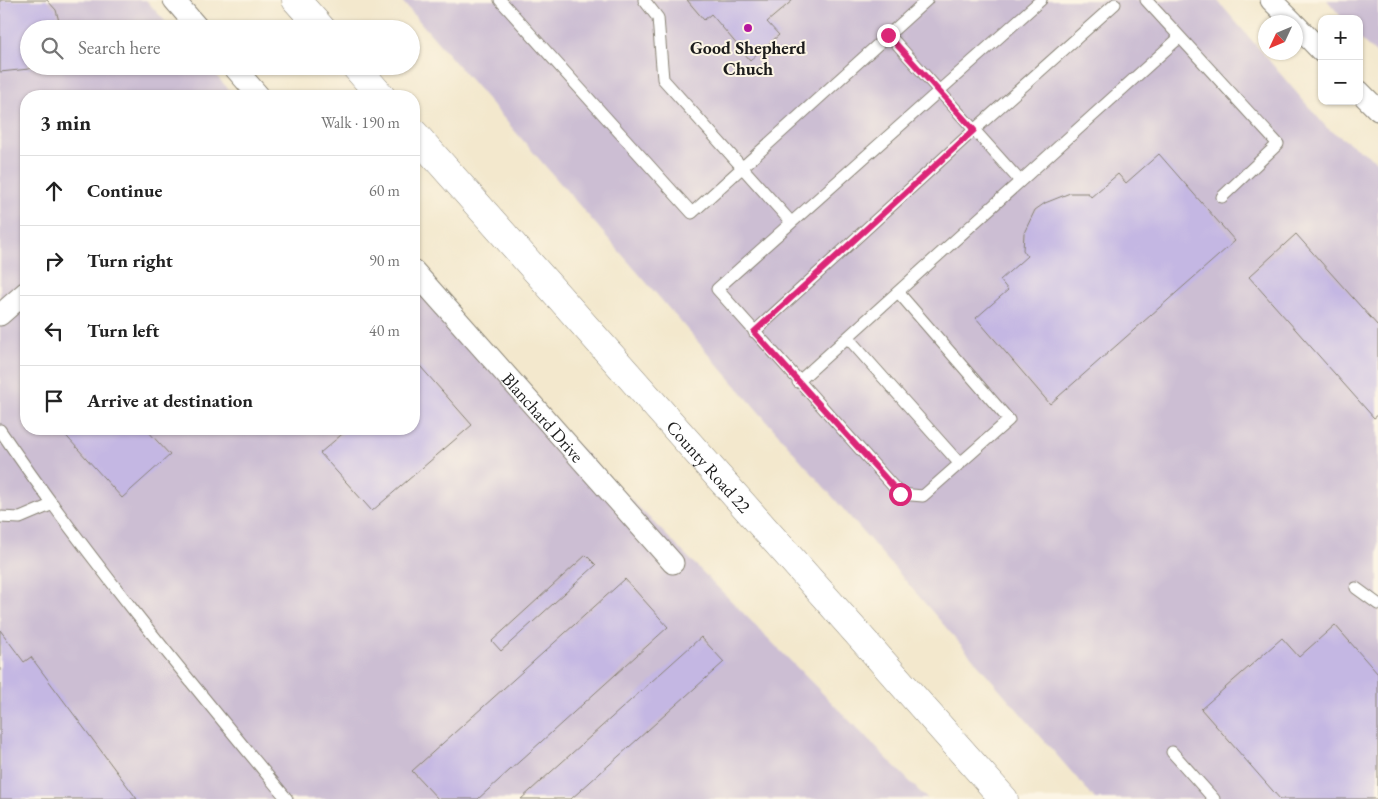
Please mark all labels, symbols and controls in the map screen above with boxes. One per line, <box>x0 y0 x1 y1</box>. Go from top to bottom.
north arrow <box>1258 15 1303 60</box>
map controls <box>1318 15 1363 105</box>
button: + <box>1318 15 1363 60</box>
search box <box>20 20 420 75</box>
marker: Good Shepherd Chuch <box>742 22 754 34</box>
route end <box>877 24 900 47</box>
icon: search <box>38 34 66 62</box>
text: Search here <box>78 35 160 60</box>
place label: Good Shepherd Chuch <box>690 36 806 80</box>
button: − <box>1318 60 1363 105</box>
text: 3 min <box>40 109 91 136</box>
text: Walk · 190 m <box>321 112 400 133</box>
icon: ahead <box>40 177 68 205</box>
text: Continue <box>87 178 162 203</box>
text: 60 m <box>369 180 400 201</box>
icon: right <box>40 247 68 275</box>
text: Turn right <box>87 248 173 273</box>
text: 90 m <box>369 250 400 271</box>
icon: left <box>40 317 68 345</box>
text: Turn left <box>87 318 159 343</box>
text: 40 m <box>369 320 400 341</box>
street label: Blanchard Drive <box>497 367 589 467</box>
icon: arrive <box>40 387 68 415</box>
text: Arrive at destination <box>87 388 253 413</box>
street label: County Road 22 <box>662 415 757 518</box>
route start <box>889 483 912 506</box>

